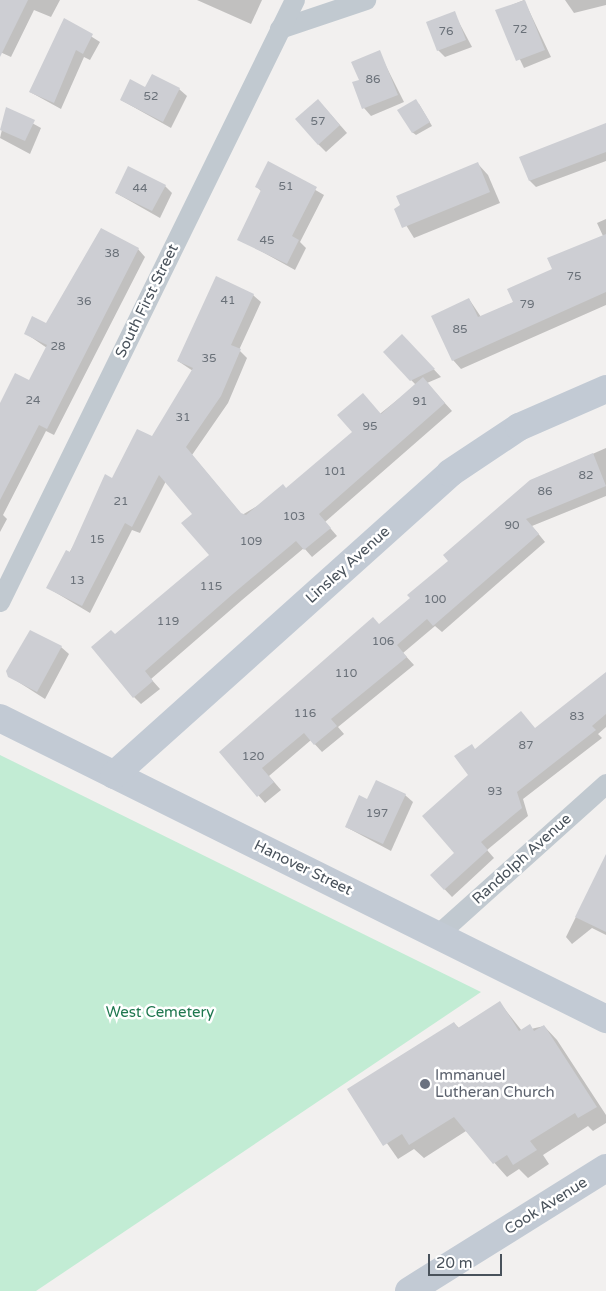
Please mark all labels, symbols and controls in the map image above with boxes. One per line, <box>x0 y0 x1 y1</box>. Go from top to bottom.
house number: 72 <box>512 23 528 37</box>
house number: 76 <box>438 25 454 39</box>
house number: 86 <box>365 73 381 87</box>
house number: 52 <box>143 90 159 104</box>
house number: 57 <box>310 115 326 129</box>
house number: 51 <box>278 180 294 194</box>
house number: 44 <box>132 182 148 196</box>
house number: 45 <box>259 234 275 248</box>
street label: South First Street <box>112 241 182 361</box>
house number: 38 <box>104 247 120 261</box>
house number: 75 <box>566 270 582 284</box>
house number: 41 <box>220 294 236 308</box>
house number: 36 <box>76 295 92 309</box>
house number: 79 <box>519 298 535 312</box>
house number: 85 <box>452 323 468 337</box>
house number: 28 <box>50 340 66 354</box>
house number: 35 <box>201 352 217 366</box>
house number: 24 <box>25 394 41 408</box>
house number: 91 <box>412 395 428 409</box>
house number: 31 <box>175 411 191 425</box>
house number: 95 <box>362 420 378 434</box>
house number: 101 <box>324 465 346 479</box>
house number: 82 <box>578 469 594 483</box>
house number: 86 <box>537 485 553 499</box>
house number: 21 <box>113 495 129 509</box>
house number: 103 <box>283 510 305 524</box>
house number: 90 <box>504 519 520 533</box>
street label: Linsley Avenue <box>302 523 394 607</box>
house number: 15 <box>89 533 105 547</box>
house number: 109 <box>240 535 262 549</box>
house number: 13 <box>69 574 85 588</box>
house number: 115 <box>200 580 222 594</box>
house number: 100 <box>424 593 446 607</box>
house number: 119 <box>157 615 179 629</box>
house number: 106 <box>372 635 394 649</box>
house number: 110 <box>335 667 357 681</box>
house number: 116 <box>294 707 316 721</box>
house number: 83 <box>569 710 585 724</box>
house number: 87 <box>518 739 534 753</box>
house number: 120 <box>242 750 264 764</box>
house number: 93 <box>487 785 503 799</box>
house number: 197 <box>366 807 388 821</box>
street label: Randolph Avenue <box>469 810 575 908</box>
street label: Hanover Street <box>251 837 355 899</box>
park label: West Cemetery <box>106 1004 214 1022</box>
place label: Immanuel Lutheran Church <box>435 1066 555 1101</box>
marker: Immanuel Lutheran Church <box>419 1078 431 1090</box>
street label: Cook Avenue <box>501 1173 591 1239</box>
scale bar <box>431 1244 505 1276</box>
text: 20 m <box>436 1254 473 1272</box>

